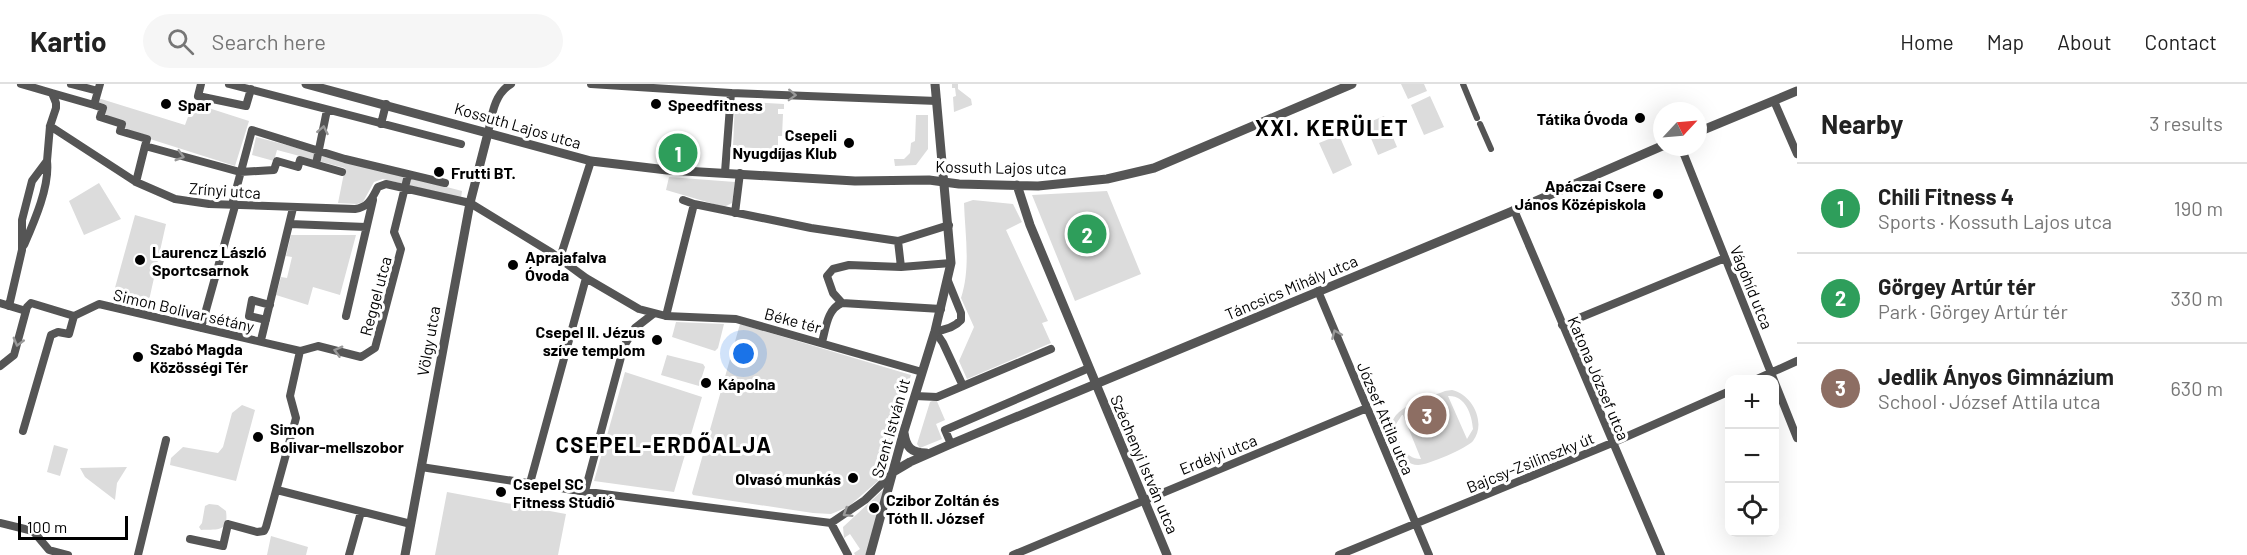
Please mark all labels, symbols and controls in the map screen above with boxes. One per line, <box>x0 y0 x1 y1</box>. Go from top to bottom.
search box <box>143 14 563 68</box>
text: Kartio <box>30 24 107 58</box>
icon: search <box>164 25 197 58</box>
text: Search here <box>212 28 326 54</box>
text: Home <box>1900 29 1954 54</box>
text: Map <box>1987 29 2024 54</box>
text: About <box>2057 29 2112 54</box>
text: Contact <box>2145 29 2217 54</box>
one-way arrow <box>788 89 797 102</box>
place label: Spar <box>178 95 211 114</box>
place label: Speedfitness <box>668 95 763 114</box>
marker: Spar <box>159 97 173 111</box>
marker: Speedfitness <box>649 97 663 111</box>
street label: Kossuth Lajos utca <box>452 98 584 152</box>
north arrow <box>1653 102 1707 156</box>
text: Nearby <box>1821 108 1903 139</box>
place label: Tátika Óvoda <box>1537 109 1628 128</box>
marker: Tátika Óvoda <box>1633 111 1647 125</box>
text: 3 results <box>2149 111 2223 135</box>
district label: XXI. KERÜLET <box>1255 114 1409 140</box>
place label: Csepeli Nyugdíjas Klub <box>732 125 837 162</box>
one-way arrow <box>316 126 329 136</box>
pin: 1 <box>658 130 698 176</box>
marker: Csepeli Nyugdíjas Klub <box>842 136 856 150</box>
one-way arrow <box>174 149 185 161</box>
street label: Kossuth Lajos utca <box>935 156 1067 178</box>
place label: Frutti BT. <box>451 163 516 182</box>
marker: Frutti BT. <box>432 165 446 179</box>
place label: Apáczai Csere János Középiskola <box>1515 176 1646 213</box>
street label: Zrínyi utca <box>189 178 261 202</box>
text: Chili Fitness 4 <box>1878 183 2014 209</box>
marker: Apáczai Csere János Középiskola <box>1651 187 1665 201</box>
text: 1 <box>1837 196 1844 220</box>
text: 190 m <box>2174 196 2223 220</box>
text: Sports · Kossuth Lajos utca <box>1878 209 2112 233</box>
pin: 2 <box>1068 212 1106 256</box>
place label: Laurencz László Sportcsarnok <box>152 242 267 279</box>
street label: Vágóhíd utca <box>1727 242 1777 332</box>
place label: Aprajafalva Óvoda <box>525 247 606 284</box>
street label: Táncsics Mihály utca <box>1222 250 1360 324</box>
marker: Laurencz László Sportcsarnok <box>133 253 147 267</box>
street label: Reggel utca <box>355 254 395 338</box>
marker: Aprajafalva Óvoda <box>506 258 520 272</box>
text: Görgey Artúr tér <box>1878 273 2036 299</box>
street label: Simon Bolivar sétány <box>112 285 257 336</box>
text: 2 <box>1835 286 1846 310</box>
text: 330 m <box>2171 286 2223 310</box>
text: Park · Görgey Artúr tér <box>1878 299 2068 323</box>
street label: Béke tér <box>763 303 824 337</box>
street label: Völgy utca <box>413 305 443 377</box>
street label: Katona József utca <box>1564 313 1634 443</box>
place label: Csepel II. Jézus szíve templom <box>536 322 645 359</box>
one-way arrow <box>1331 329 1343 340</box>
marker: Csepel II. Jézus szíve templom <box>650 333 664 347</box>
one-way arrow <box>12 336 25 346</box>
place label: Szabó Magda Közösségi Tér <box>150 339 248 376</box>
your location <box>729 339 758 368</box>
one-way arrow <box>333 346 344 358</box>
marker: Szabó Magda Közösségi Tér <box>131 350 145 364</box>
street label: József Attila utca <box>1354 359 1418 477</box>
text: Jedlik Ányos Gimnázium <box>1878 363 2114 389</box>
place label: Kápolna <box>718 374 776 393</box>
map controls <box>1725 375 1779 537</box>
button: + <box>1725 375 1779 429</box>
marker: Kápolna <box>699 376 713 390</box>
street label: Szent István út <box>867 376 913 480</box>
text: 3 <box>1835 376 1846 400</box>
text: 630 m <box>2171 376 2223 400</box>
text: School · József Attila utca <box>1878 389 2100 413</box>
street label: Széchenyi István utca <box>1107 392 1183 536</box>
pin: 3 <box>1408 392 1446 438</box>
place label: Simon Bolivar-mellszobor <box>270 419 404 456</box>
street label: Bajcsy-Zsilinszky út <box>1464 428 1596 496</box>
button: − <box>1725 429 1779 483</box>
marker: Simon Bolivar-mellszobor <box>251 430 265 444</box>
street label: Erdélyi utca <box>1177 430 1259 478</box>
district label: CSEPEL-ERDŐALJA <box>555 431 773 457</box>
place label: Olvasó munkás <box>735 469 841 488</box>
marker: Olvasó munkás <box>846 471 860 485</box>
place label: Csepel SC Fitness Stúdió <box>513 474 615 511</box>
button: locate <box>1725 483 1779 537</box>
marker: Csepel SC Fitness Stúdió <box>494 485 508 499</box>
place label: Czibor Zoltán és Tóth II. József <box>886 490 999 527</box>
marker: Czibor Zoltán és Tóth II. József <box>867 501 881 515</box>
one-way arrow <box>843 505 853 517</box>
scale bar <box>18 513 128 540</box>
text: 100 m <box>27 517 67 536</box>

